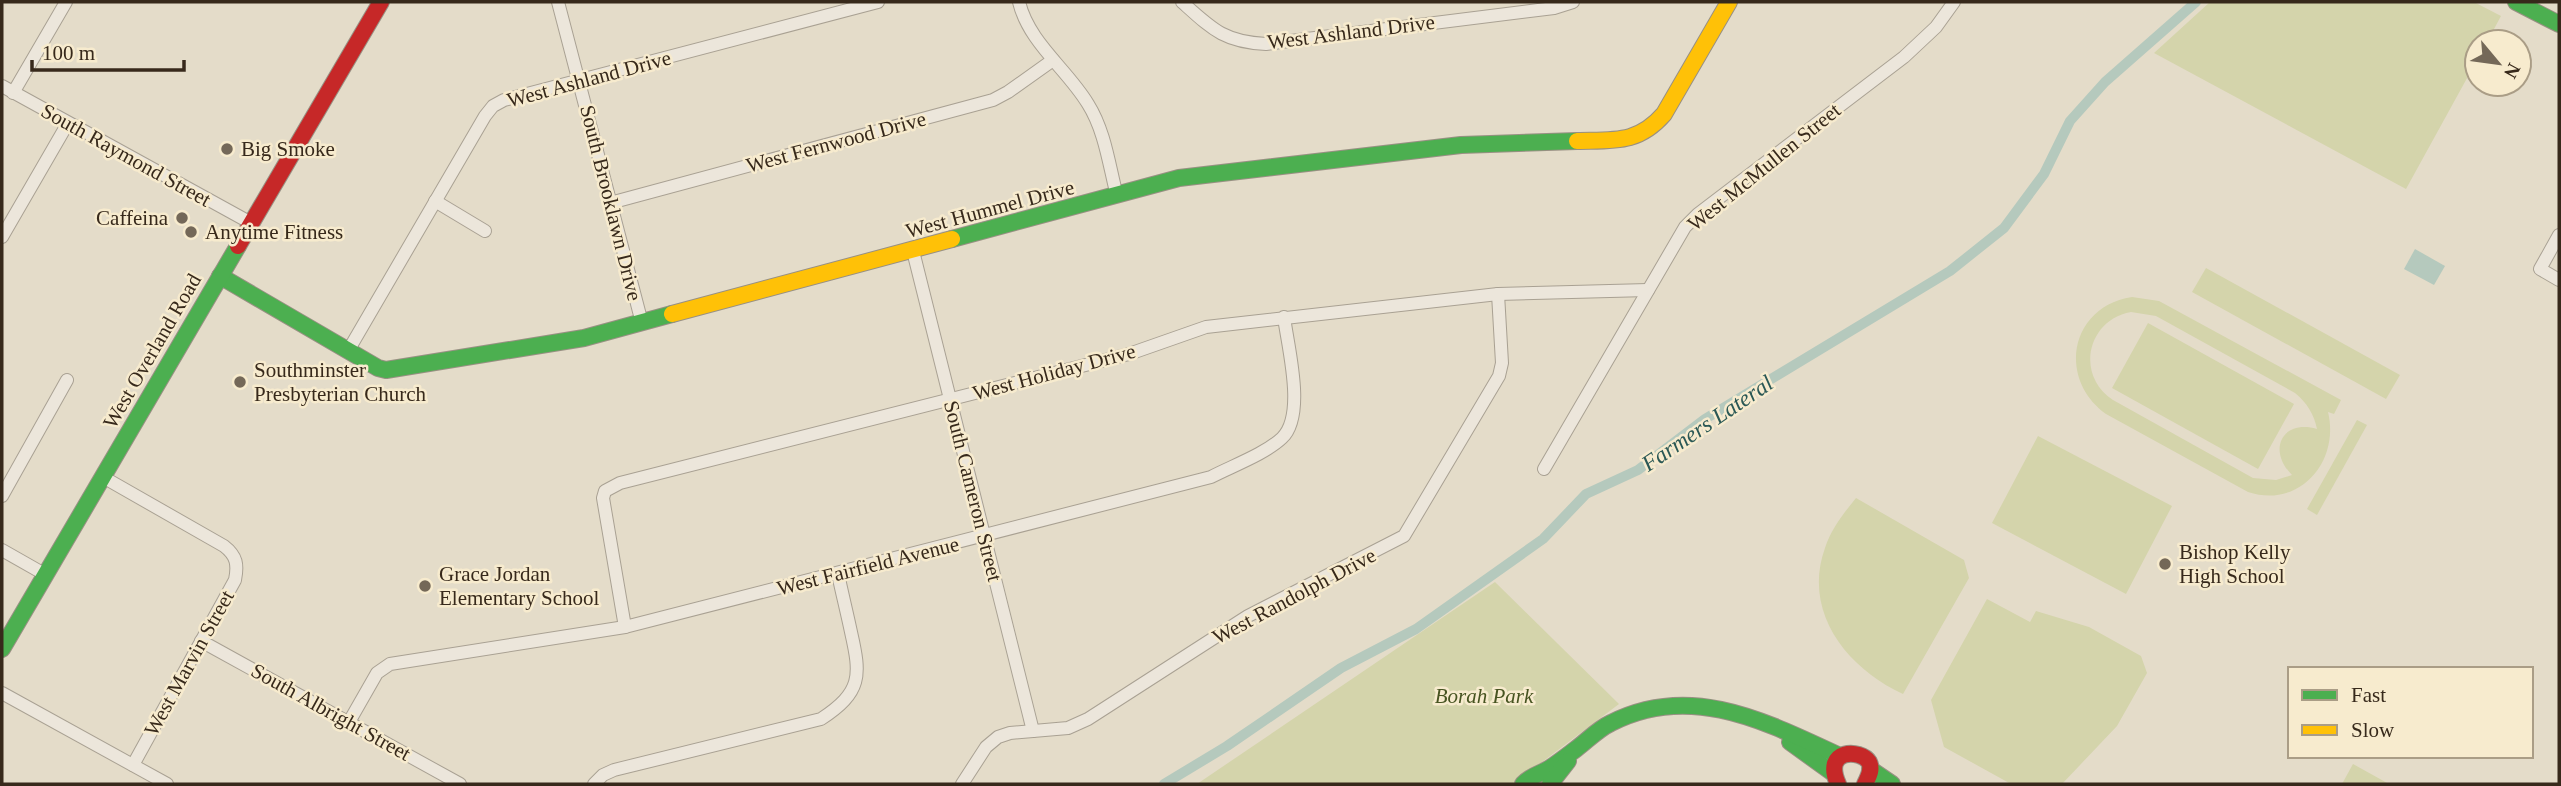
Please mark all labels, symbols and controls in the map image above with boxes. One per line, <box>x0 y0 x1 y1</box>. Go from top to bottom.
street label: West Ashland Drive <box>1266 10 1436 54</box>
scale bar <box>32 28 184 72</box>
north arrow <box>2463 28 2533 98</box>
text: 100 m <box>42 41 95 65</box>
street label: West Ashland Drive <box>504 46 674 112</box>
text: N <box>2500 60 2525 82</box>
street label: South Raymond Street <box>37 98 215 212</box>
street label: West McMullen Street <box>1683 98 1845 236</box>
street label: South Brooklawn Drive <box>575 103 647 303</box>
street label: West Fernwood Drive <box>744 106 928 178</box>
place label: Big Smoke <box>241 137 335 161</box>
marker: Big Smoke <box>219 141 235 157</box>
street label: West Hummel Drive <box>903 175 1077 243</box>
place label: Caffeina <box>96 206 169 230</box>
marker: Caffeina <box>174 210 190 226</box>
place label: Anytime Fitness <box>205 220 343 244</box>
marker: Anytime Fitness <box>183 224 199 240</box>
street label: West Overland Road <box>98 269 206 433</box>
street label: West Holiday Drive <box>970 339 1138 405</box>
place label: Southminster Presbyterian Church <box>254 358 427 406</box>
water label: Farmers Lateral <box>1636 370 1778 477</box>
marker: Southminster Presbyterian Church <box>232 374 248 390</box>
street label: South Cameron Street <box>939 398 1007 584</box>
street label: West Fairfield Avenue <box>774 532 962 600</box>
place label: Bishop Kelly High School <box>2179 540 2291 588</box>
street label: West Randolph Drive <box>1208 543 1380 649</box>
marker: Bishop Kelly High School <box>2157 556 2173 572</box>
place label: Grace Jordan Elementary School <box>439 562 600 610</box>
marker: Grace Jordan Elementary School <box>417 578 433 594</box>
street label: West Marvin Street <box>139 586 239 740</box>
street label: South Albright Street <box>247 658 415 766</box>
legend <box>2288 667 2533 758</box>
text: Fast <box>2351 683 2386 707</box>
park label: Borah Park <box>1435 684 1534 708</box>
text: Slow <box>2351 718 2395 742</box>

